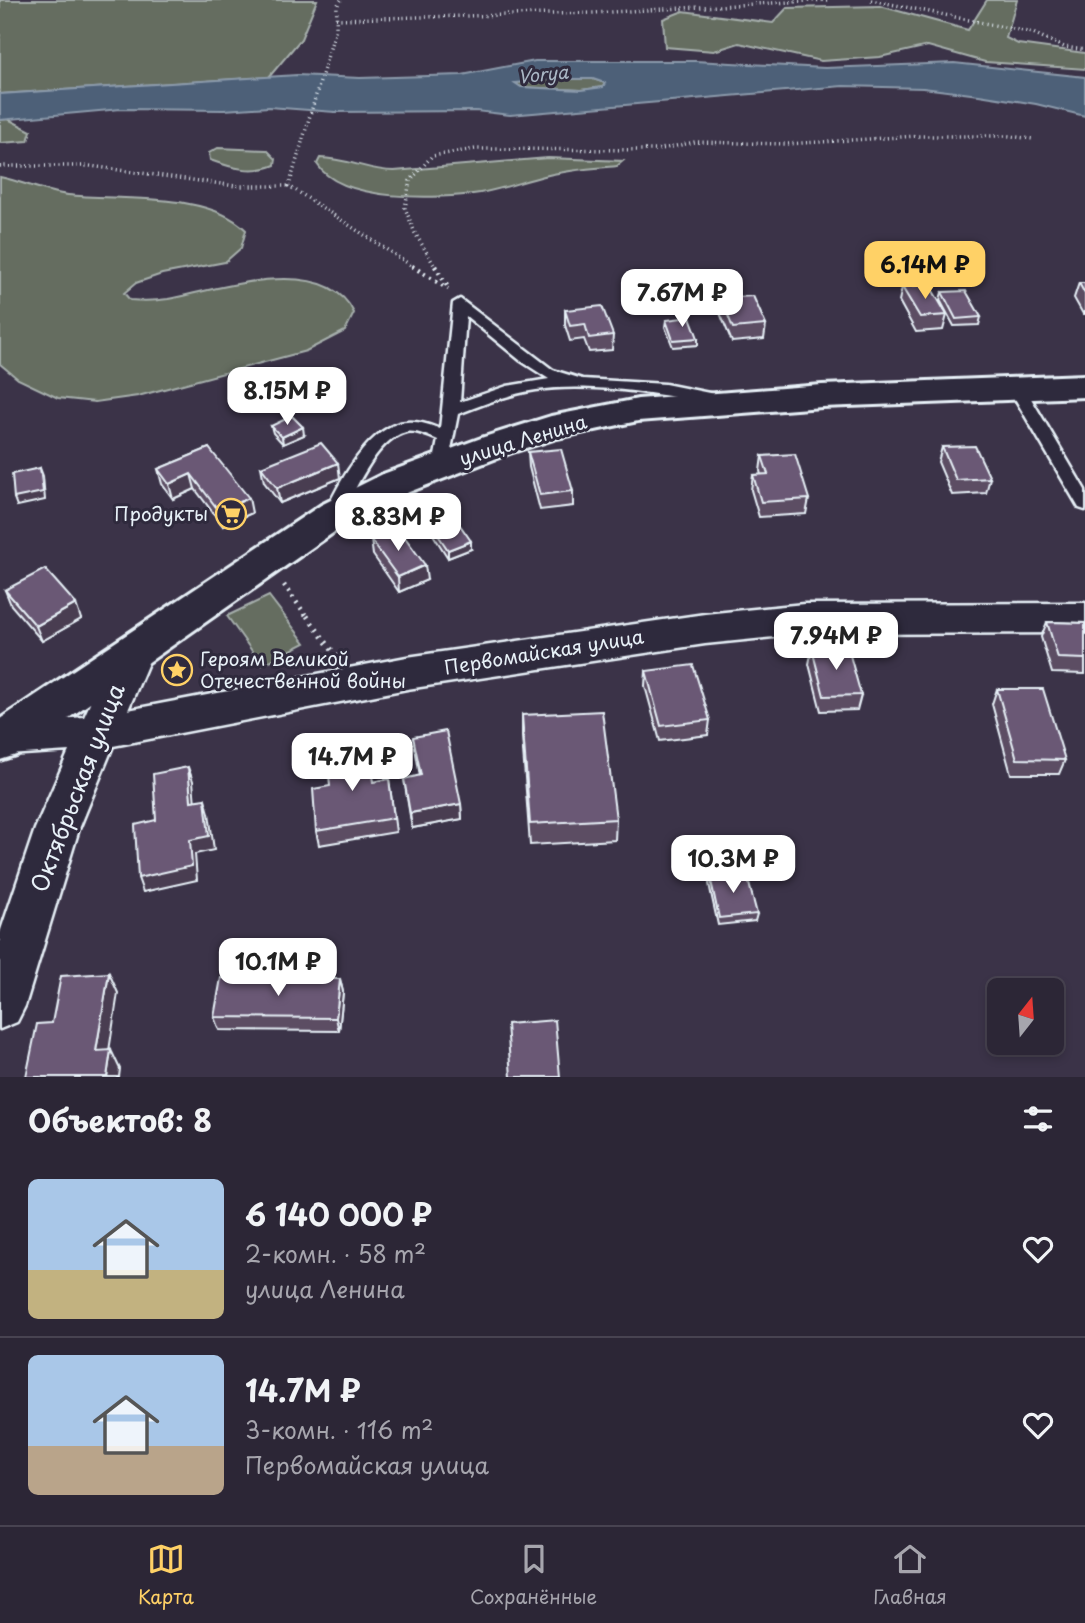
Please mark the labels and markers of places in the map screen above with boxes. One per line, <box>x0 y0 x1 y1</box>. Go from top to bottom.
pin: 6.14M ₽ <box>860 242 990 301</box>
pin: 7.67M ₽ <box>617 270 747 329</box>
pin: 8.15M ₽ <box>222 368 352 427</box>
pin: 8.83M ₽ <box>333 494 463 553</box>
supermarket icon: Продукты <box>214 497 248 531</box>
place label: Продукты <box>114 499 208 527</box>
pin: 7.94M ₽ <box>771 612 901 672</box>
place label: Героям Великой Отечественной войны <box>200 644 406 694</box>
place icon: Героям Великой Отечественной войны <box>160 653 194 687</box>
pin: 14.7M ₽ <box>287 734 417 793</box>
pin: 10.3M ₽ <box>668 836 798 895</box>
pin: 10.1M ₽ <box>213 939 343 998</box>

